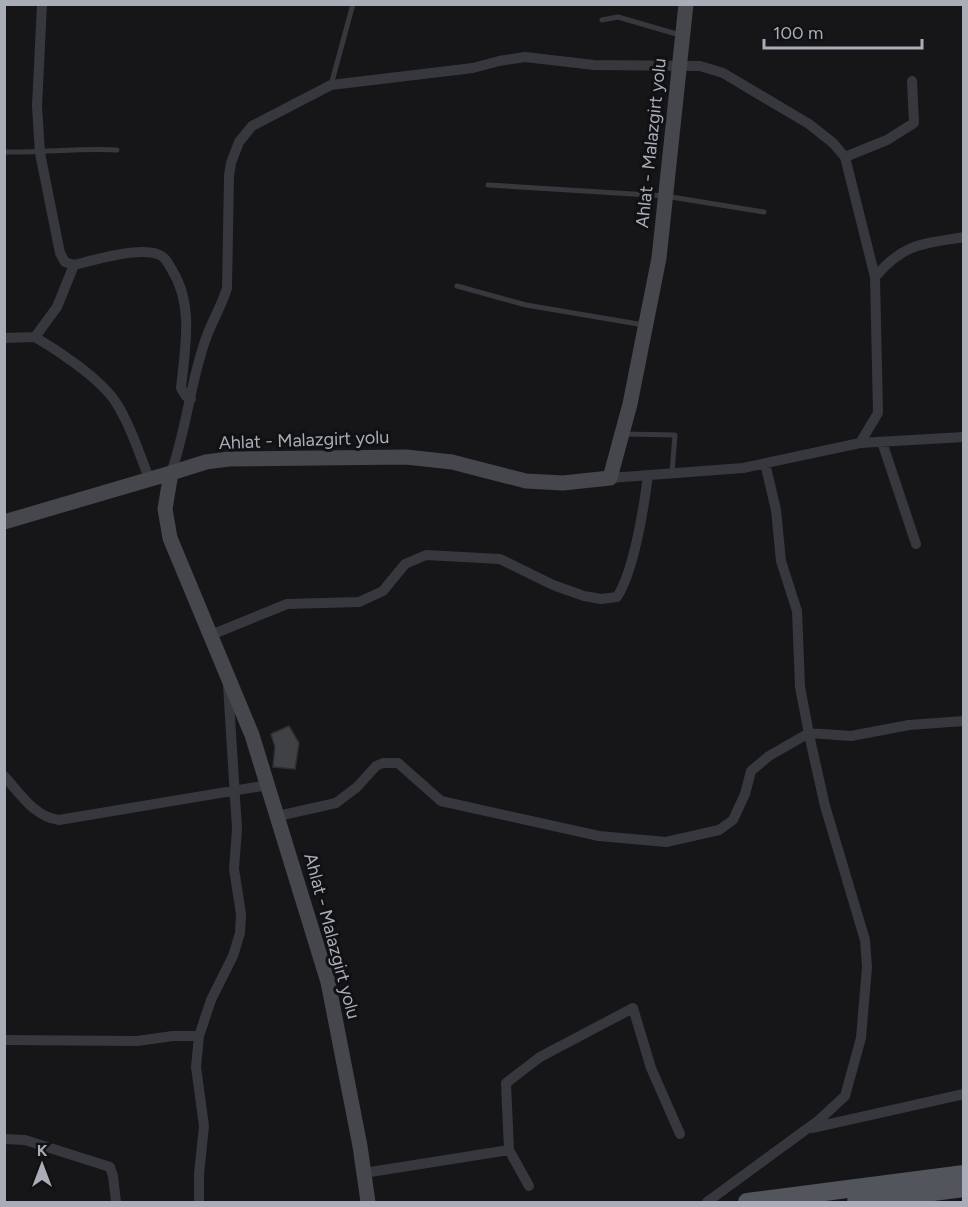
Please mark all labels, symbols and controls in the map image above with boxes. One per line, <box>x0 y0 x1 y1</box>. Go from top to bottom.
scale bar <box>764 12 922 50</box>
text: 100 m <box>773 22 823 44</box>
street label: Ahlat - Malazgirt yolu <box>631 57 671 229</box>
street label: Ahlat - Malazgirt yolu <box>218 426 390 454</box>
street label: Ahlat - Malazgirt yolu <box>299 851 365 1021</box>
north arrow <box>12 1135 72 1195</box>
text: K <box>37 1141 48 1160</box>

